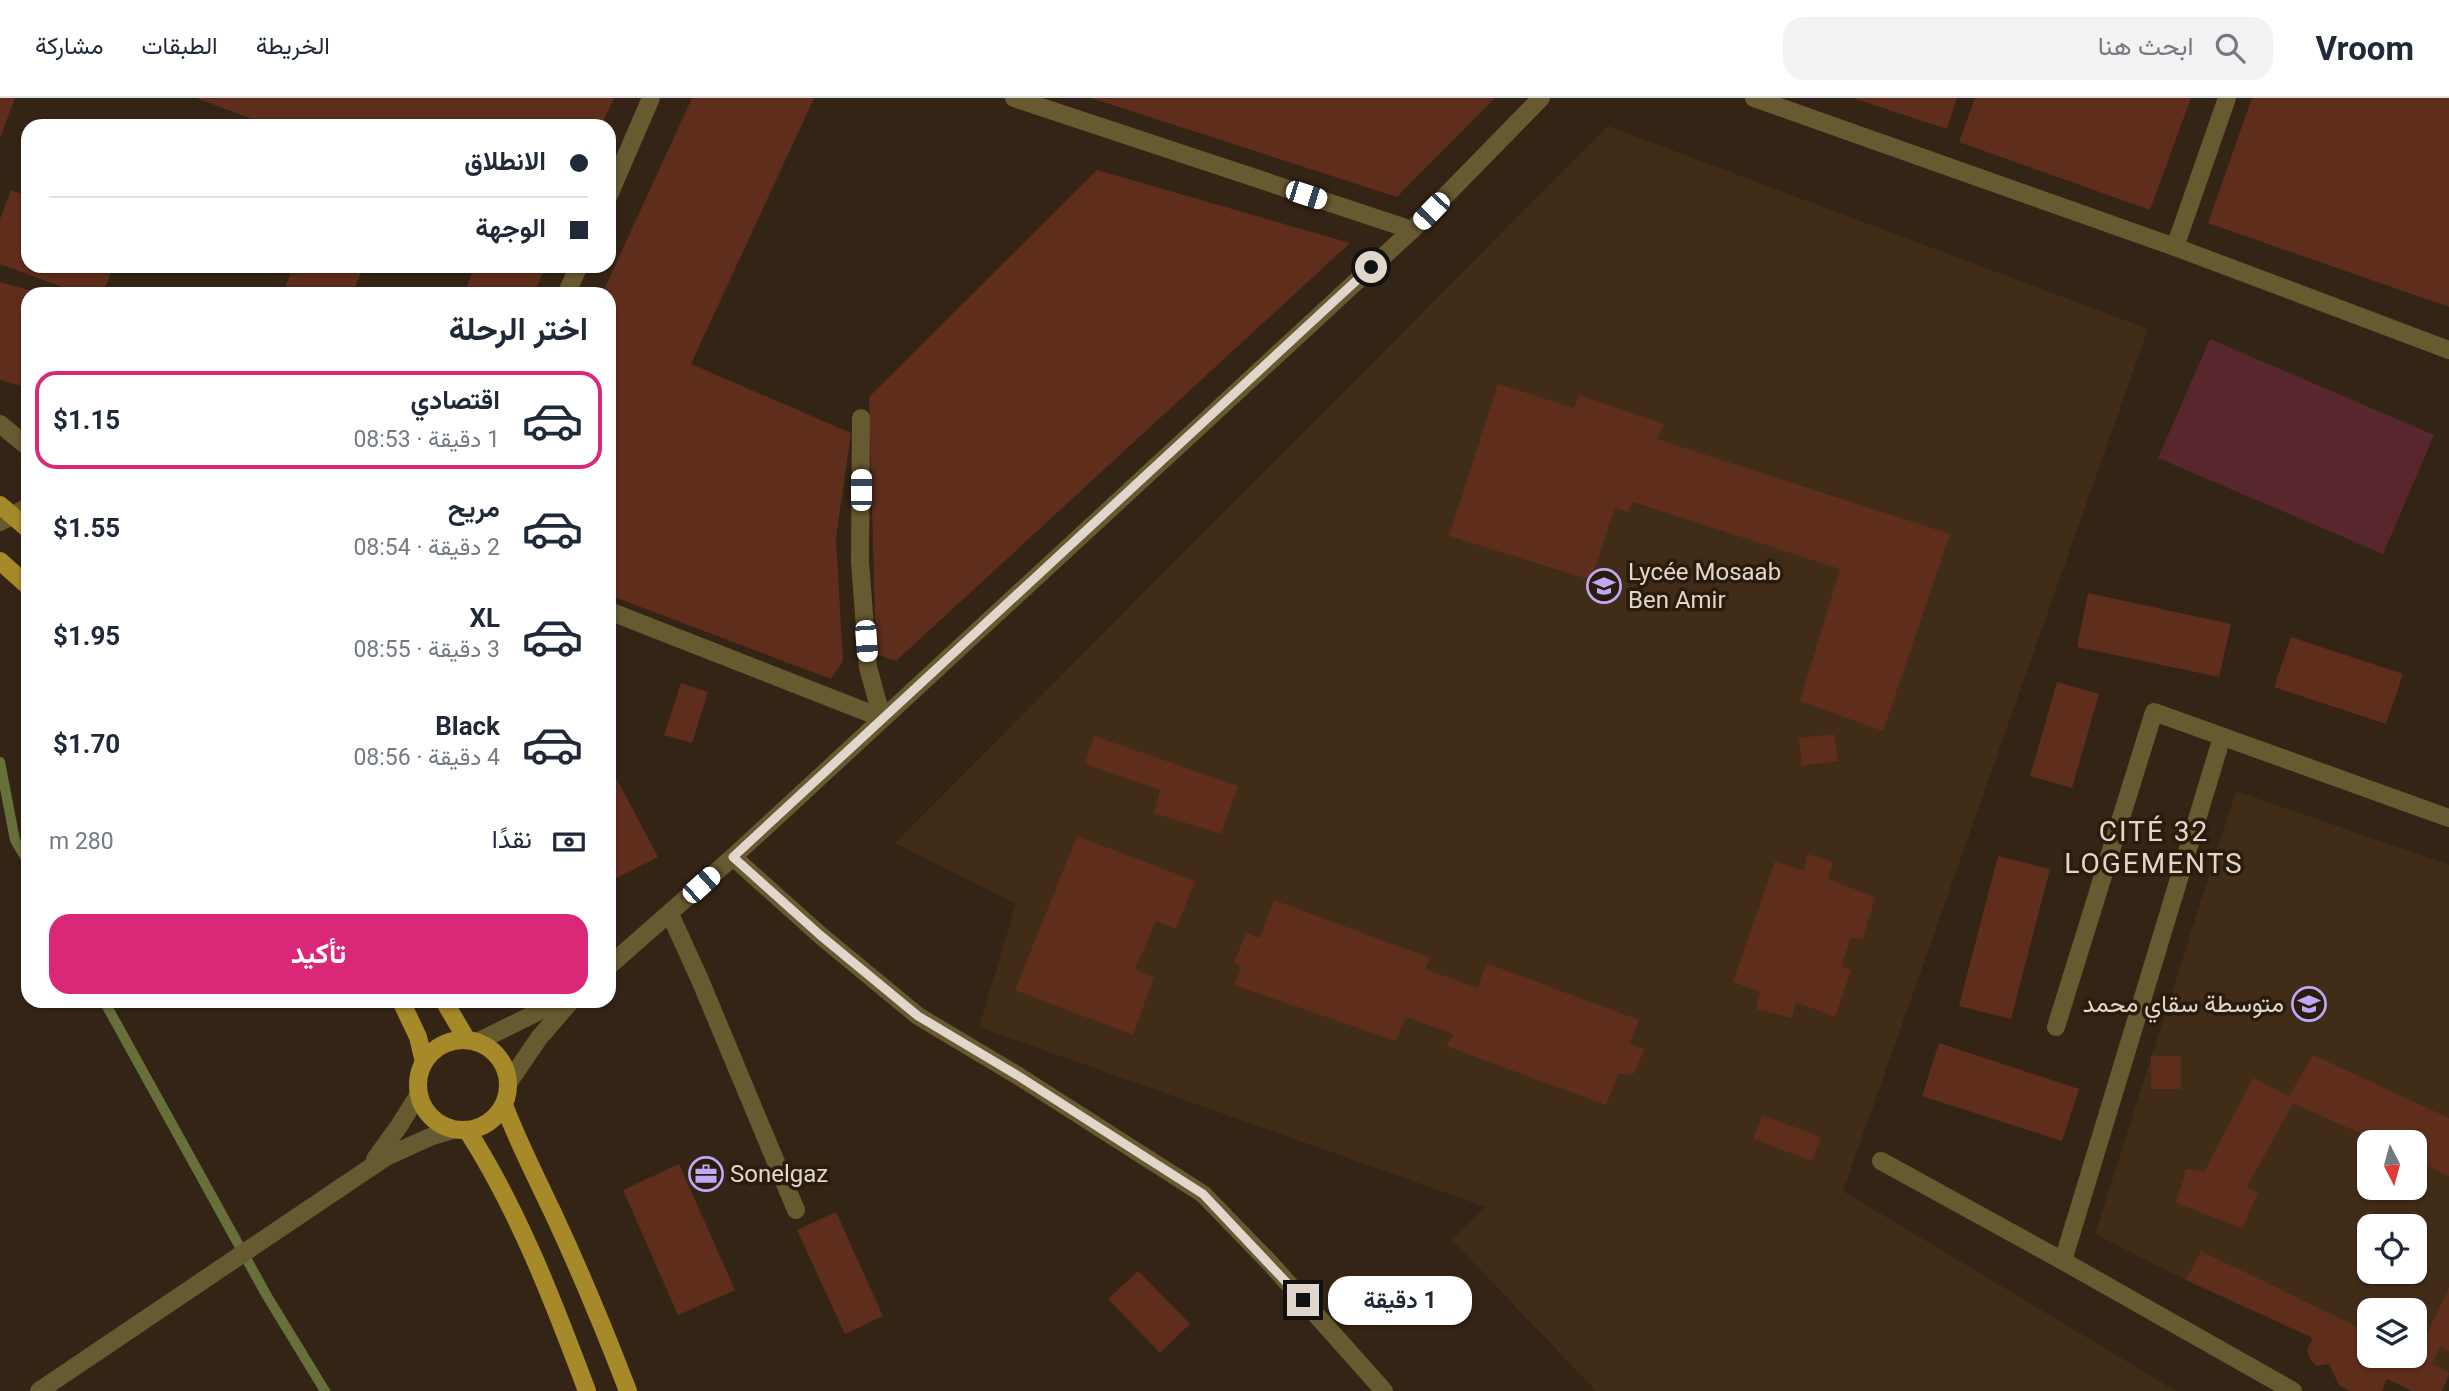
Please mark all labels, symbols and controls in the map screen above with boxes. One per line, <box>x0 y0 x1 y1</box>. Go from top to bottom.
search box <box>1783 17 2273 80</box>
icon: search <box>2211 29 2249 67</box>
text: Vroom <box>2315 29 2414 68</box>
text: ابحث هنا <box>2098 31 2193 61</box>
text: مشاركة <box>35 32 103 60</box>
text: الطبقات <box>141 32 218 60</box>
text: الخريطة <box>256 32 330 60</box>
text: الانطلاق <box>464 146 546 176</box>
car <box>1283 179 1330 211</box>
car <box>1409 189 1454 233</box>
text: الوجهة <box>475 213 546 243</box>
route start <box>1355 251 1387 283</box>
text: اختر الرحلة <box>449 310 588 348</box>
text: اقتصادي <box>411 385 500 415</box>
icon: car <box>521 389 584 452</box>
text: $1.15 <box>53 405 120 435</box>
text: 1 دقيقة · 08:53 <box>353 426 500 453</box>
car <box>851 469 872 511</box>
text: مريح <box>448 493 500 523</box>
icon: car <box>521 497 584 560</box>
text: $1.55 <box>53 513 120 543</box>
text: 2 دقيقة · 08:54 <box>353 534 500 561</box>
place label: Lycée Mosaab Ben Amir <box>1628 558 1781 614</box>
school or university icon: Lycée Mosaab Ben Amir <box>1585 567 1623 605</box>
text: XL <box>469 603 500 633</box>
icon: car <box>521 605 584 668</box>
car <box>855 619 878 663</box>
text: $1.95 <box>53 621 120 651</box>
text: 3 دقيقة · 08:55 <box>353 636 500 663</box>
text: Black <box>435 711 500 741</box>
icon: car <box>521 713 584 776</box>
text: $1.70 <box>53 729 120 759</box>
text: 4 دقيقة · 08:56 <box>353 744 500 771</box>
district label: CITÉ 32 LOGEMENTS <box>2064 815 2244 880</box>
icon: cash <box>550 823 588 861</box>
text: نقدًا <box>492 824 532 854</box>
text: 280 m <box>49 828 114 855</box>
car <box>679 863 724 907</box>
button: تأكيد <box>49 914 588 994</box>
school or university icon: متوسطة سقاي محمد <box>2290 985 2328 1023</box>
place label: متوسطة سقاي محمد <box>2083 990 2284 1023</box>
north arrow <box>2357 1130 2427 1200</box>
map controls <box>2357 1130 2427 1368</box>
office icon: Sonelgaz <box>687 1155 725 1193</box>
place label: Sonelgaz <box>730 1160 828 1188</box>
button: locate <box>2357 1214 2427 1284</box>
callout: 1 دقيقة <box>1328 1276 1471 1324</box>
route end <box>1287 1284 1319 1316</box>
text: 1 دقيقة <box>1363 1287 1437 1314</box>
button: layers <box>2357 1298 2427 1368</box>

